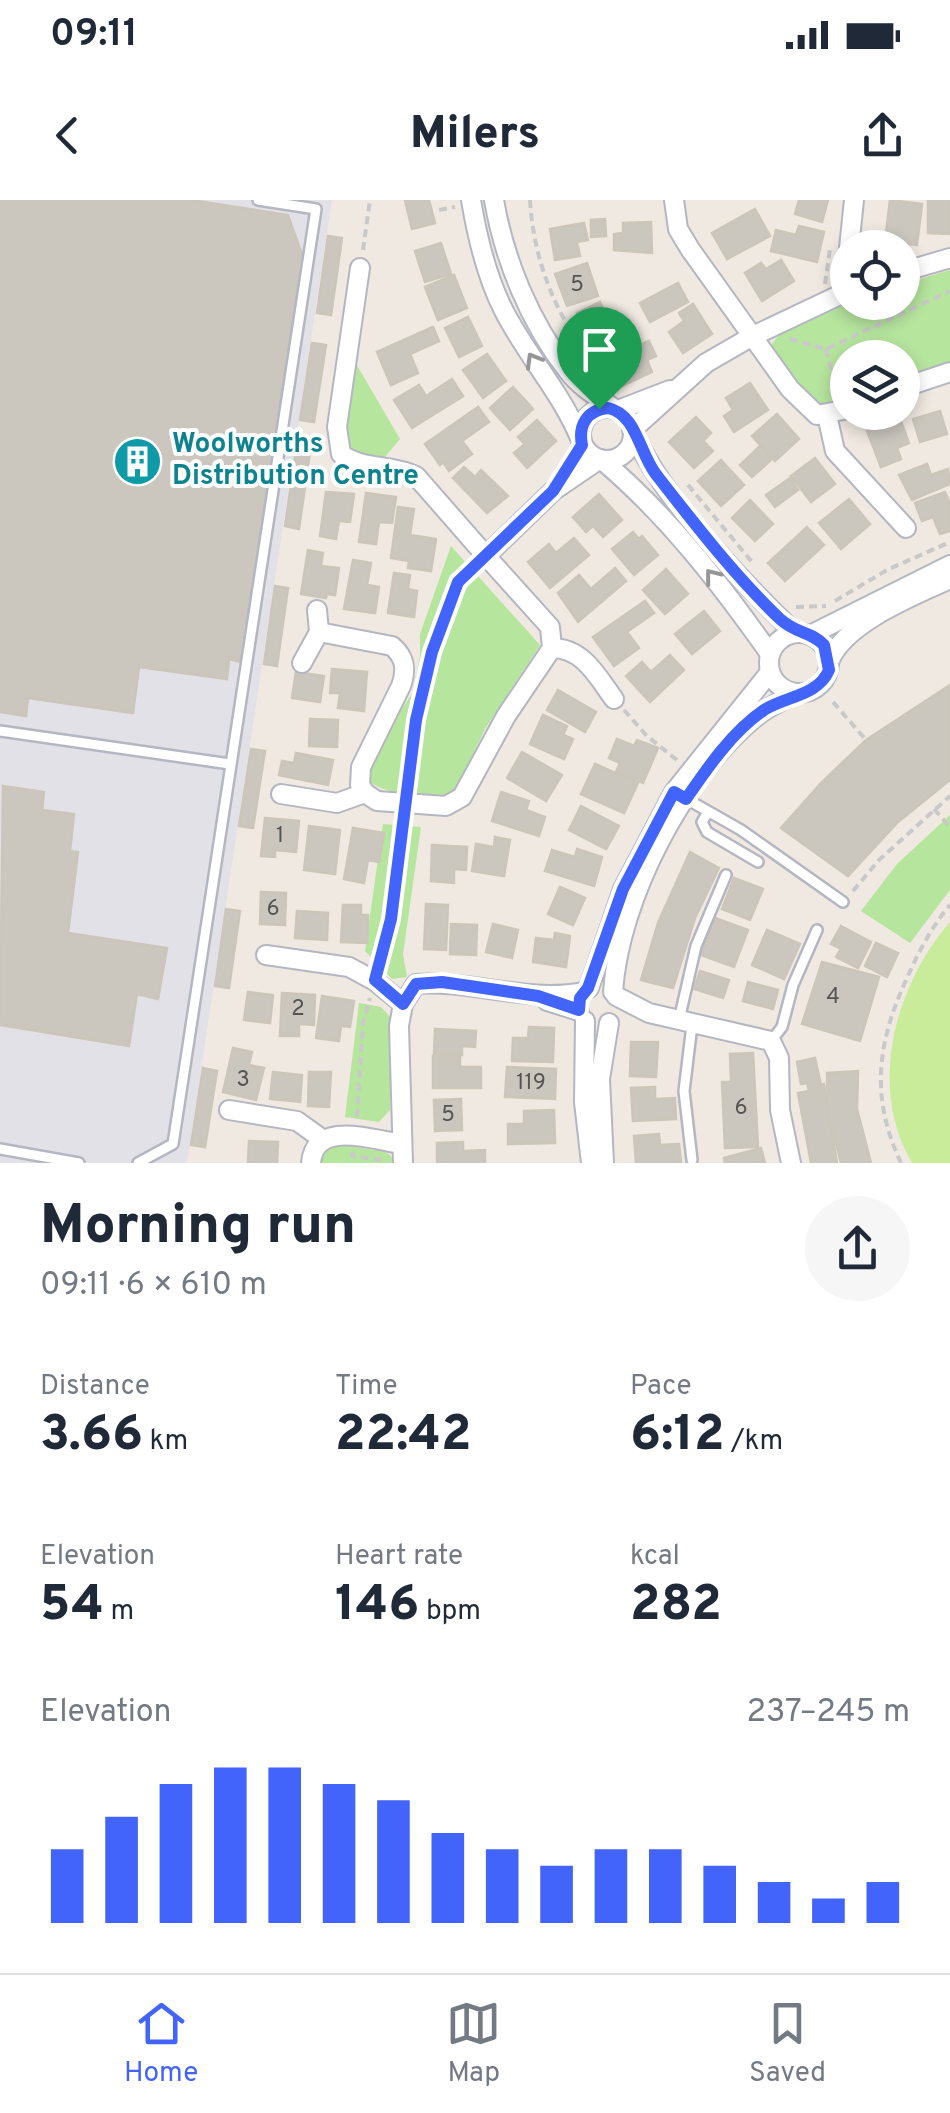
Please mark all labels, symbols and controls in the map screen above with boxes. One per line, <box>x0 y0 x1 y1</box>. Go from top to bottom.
text: 09:11 <box>50 11 138 60</box>
text: Milers <box>410 107 540 164</box>
icon: back <box>40 108 95 163</box>
icon: share <box>855 108 910 163</box>
map controls <box>830 230 920 430</box>
button: locate <box>830 230 920 320</box>
house number: 5 <box>570 272 584 299</box>
pin <box>557 307 642 410</box>
icon: arrive <box>572 322 627 377</box>
button: layers <box>830 340 920 430</box>
one-way arrow <box>526 353 545 371</box>
place label: Woolworths Distribution Centre <box>172 427 419 495</box>
building icon: Woolworths Distribution Centre <box>111 435 163 487</box>
one-way arrow <box>706 569 724 587</box>
house number: 1 <box>276 823 284 850</box>
house number: 6 <box>266 896 280 923</box>
house number: 4 <box>826 984 840 1011</box>
house number: 2 <box>291 996 305 1023</box>
house number: 3 <box>236 1067 250 1094</box>
house number: 119 <box>516 1070 546 1097</box>
house number: 6 <box>734 1095 748 1122</box>
house number: 5 <box>441 1102 455 1129</box>
text: Morning run <box>40 1193 356 1263</box>
button: share <box>805 1196 910 1301</box>
text: 09:11 · 6 × 610 m <box>40 1266 267 1306</box>
text: Distance <box>40 1369 150 1405</box>
text: Time <box>335 1369 398 1405</box>
text: Pace <box>630 1369 692 1405</box>
text: 3.66 <box>40 1405 143 1468</box>
text: 22:42 <box>335 1405 472 1468</box>
text: 6:12 <box>630 1405 724 1468</box>
text: km <box>143 1424 188 1460</box>
text: /km <box>724 1424 783 1460</box>
text: Elevation <box>40 1539 155 1575</box>
text: Heart rate <box>335 1539 463 1575</box>
text: kcal <box>630 1539 680 1575</box>
text: 54 <box>40 1575 104 1638</box>
text: 146 <box>335 1575 419 1638</box>
text: 282 <box>630 1575 722 1638</box>
text: m <box>104 1594 134 1630</box>
text: bpm <box>419 1594 481 1630</box>
text: Elevation <box>40 1693 172 1733</box>
text: 237–245 m <box>746 1693 910 1733</box>
tab: Home <box>124 1996 198 2092</box>
tab: Map <box>446 1996 501 2092</box>
tab: Saved <box>749 1996 826 2092</box>

